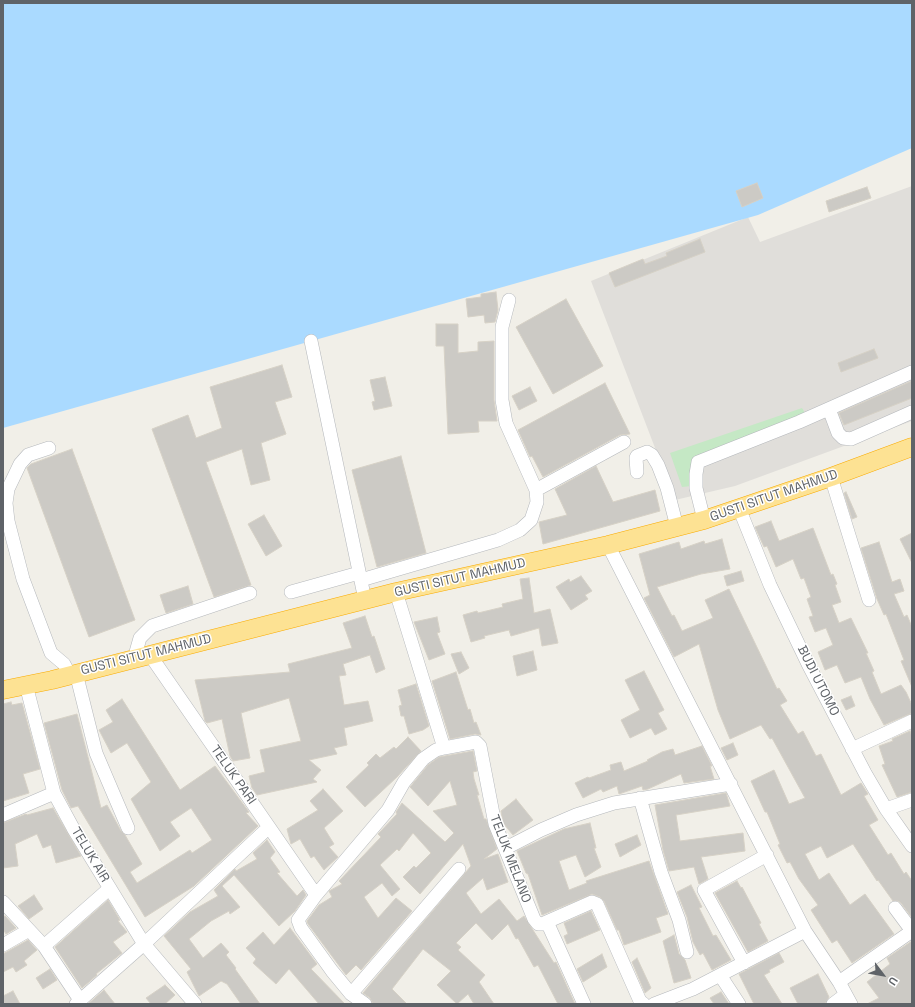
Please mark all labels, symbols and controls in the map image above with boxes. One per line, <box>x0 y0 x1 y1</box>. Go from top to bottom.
street label: GUSTI SITUT MAHMUD <box>708 467 840 525</box>
street label: GUSTI SITUT MAHMUD <box>393 555 527 601</box>
street label: GUSTI SITUT MAHMUD <box>79 631 213 679</box>
street label: BUDI UTOMO <box>794 643 842 719</box>
street label: TELUK PARI <box>207 742 259 808</box>
street label: TELUK MELANO <box>486 813 534 905</box>
street label: TELUK AIR <box>68 825 112 885</box>
north arrow <box>863 955 903 995</box>
text: U <box>885 975 901 988</box>

